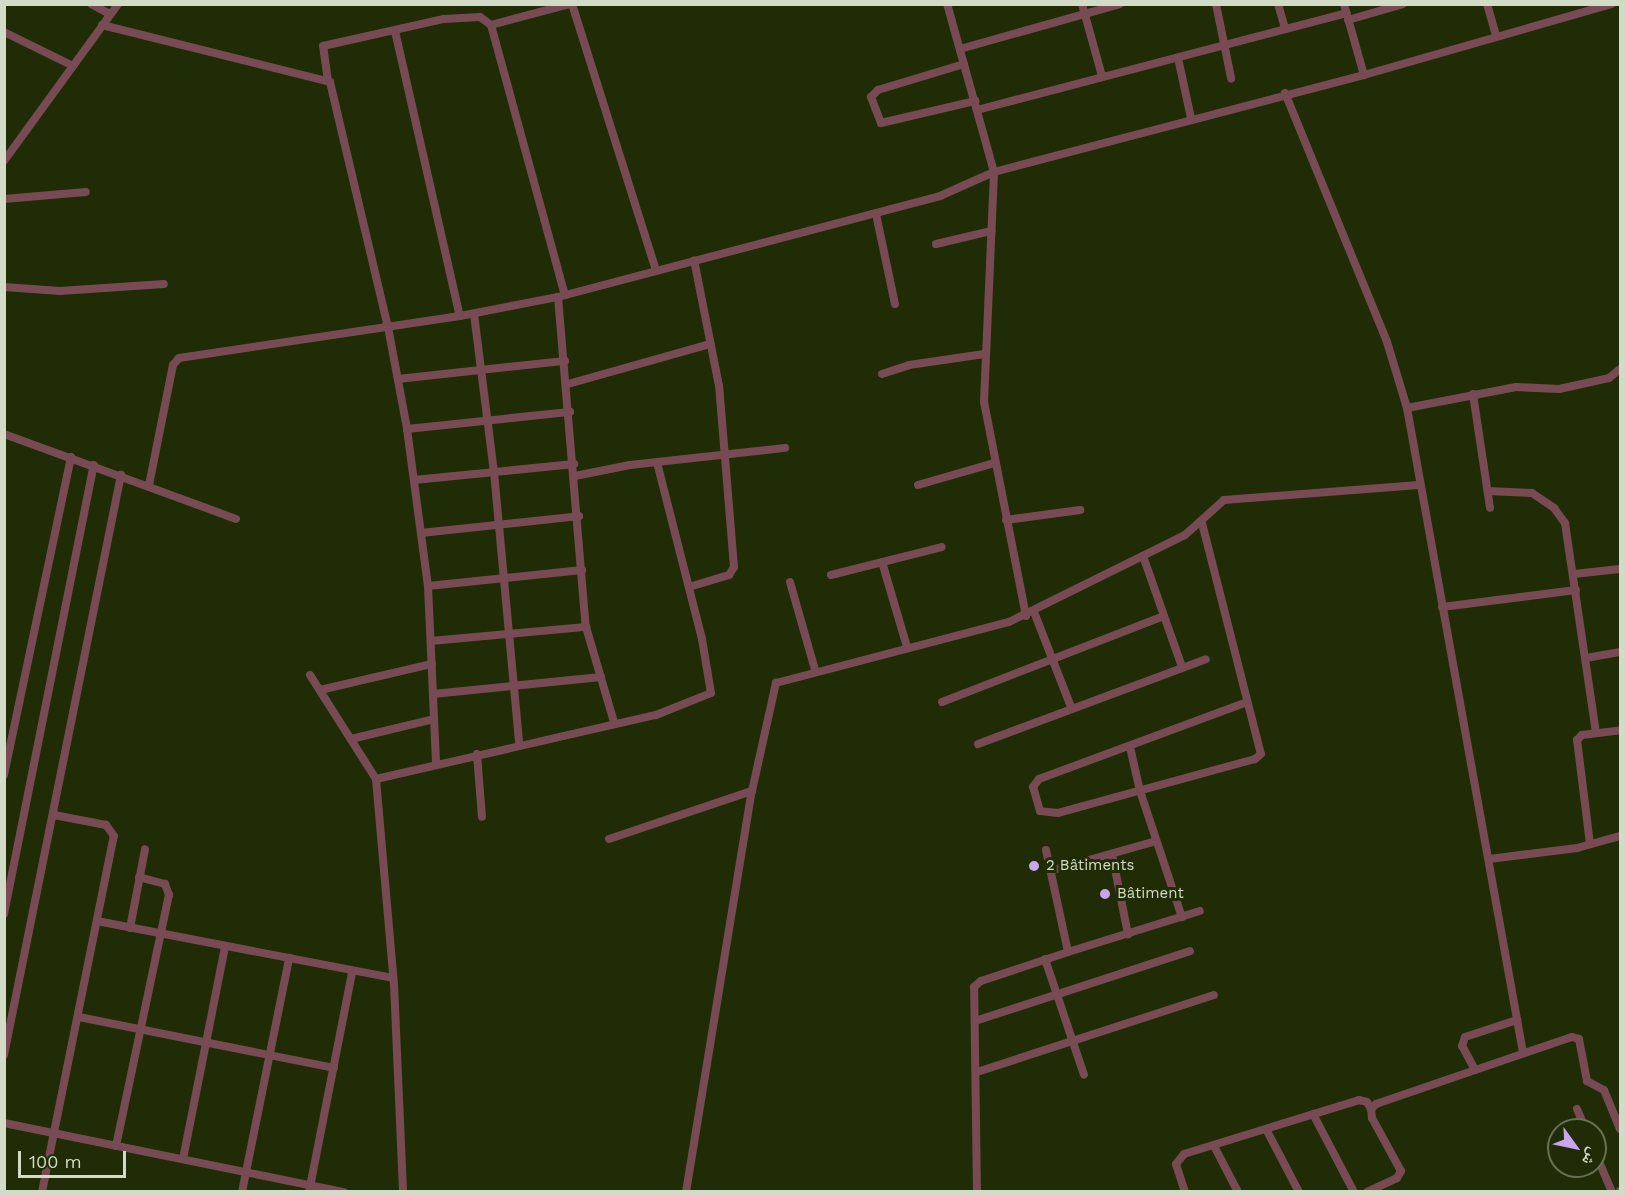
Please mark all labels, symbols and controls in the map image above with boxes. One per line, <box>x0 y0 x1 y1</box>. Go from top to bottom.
place label: 2 Bâtiments <box>1046 857 1134 875</box>
marker: 2 Bâtiments <box>1027 859 1041 873</box>
place label: Bâtiment <box>1117 885 1184 903</box>
marker: Bâtiment <box>1098 887 1112 901</box>
north arrow <box>1547 1118 1607 1178</box>
scale bar <box>21 1139 129 1177</box>
text: ش <box>1578 1145 1603 1169</box>
text: 100 m <box>29 1151 82 1172</box>

